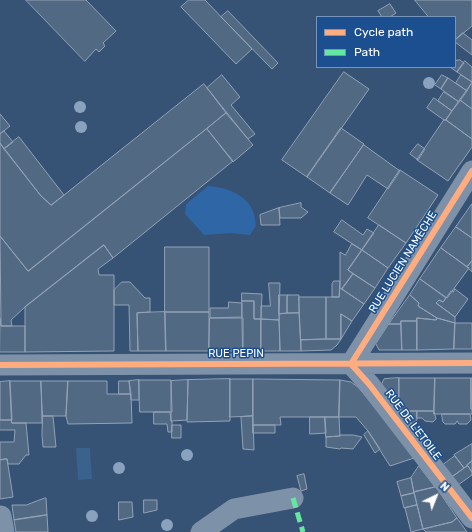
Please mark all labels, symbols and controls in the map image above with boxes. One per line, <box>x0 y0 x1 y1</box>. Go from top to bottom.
legend <box>316 16 456 68</box>
text: Cycle path <box>354 25 413 39</box>
text: Path <box>354 45 380 59</box>
street label: RUE LUCIEN NAMÊCHE <box>366 209 440 315</box>
street label: RUE PEPIN <box>208 347 264 361</box>
street label: RUE DE L'ETOILE <box>382 387 444 463</box>
north arrow <box>416 476 456 516</box>
text: N <box>437 479 452 494</box>

